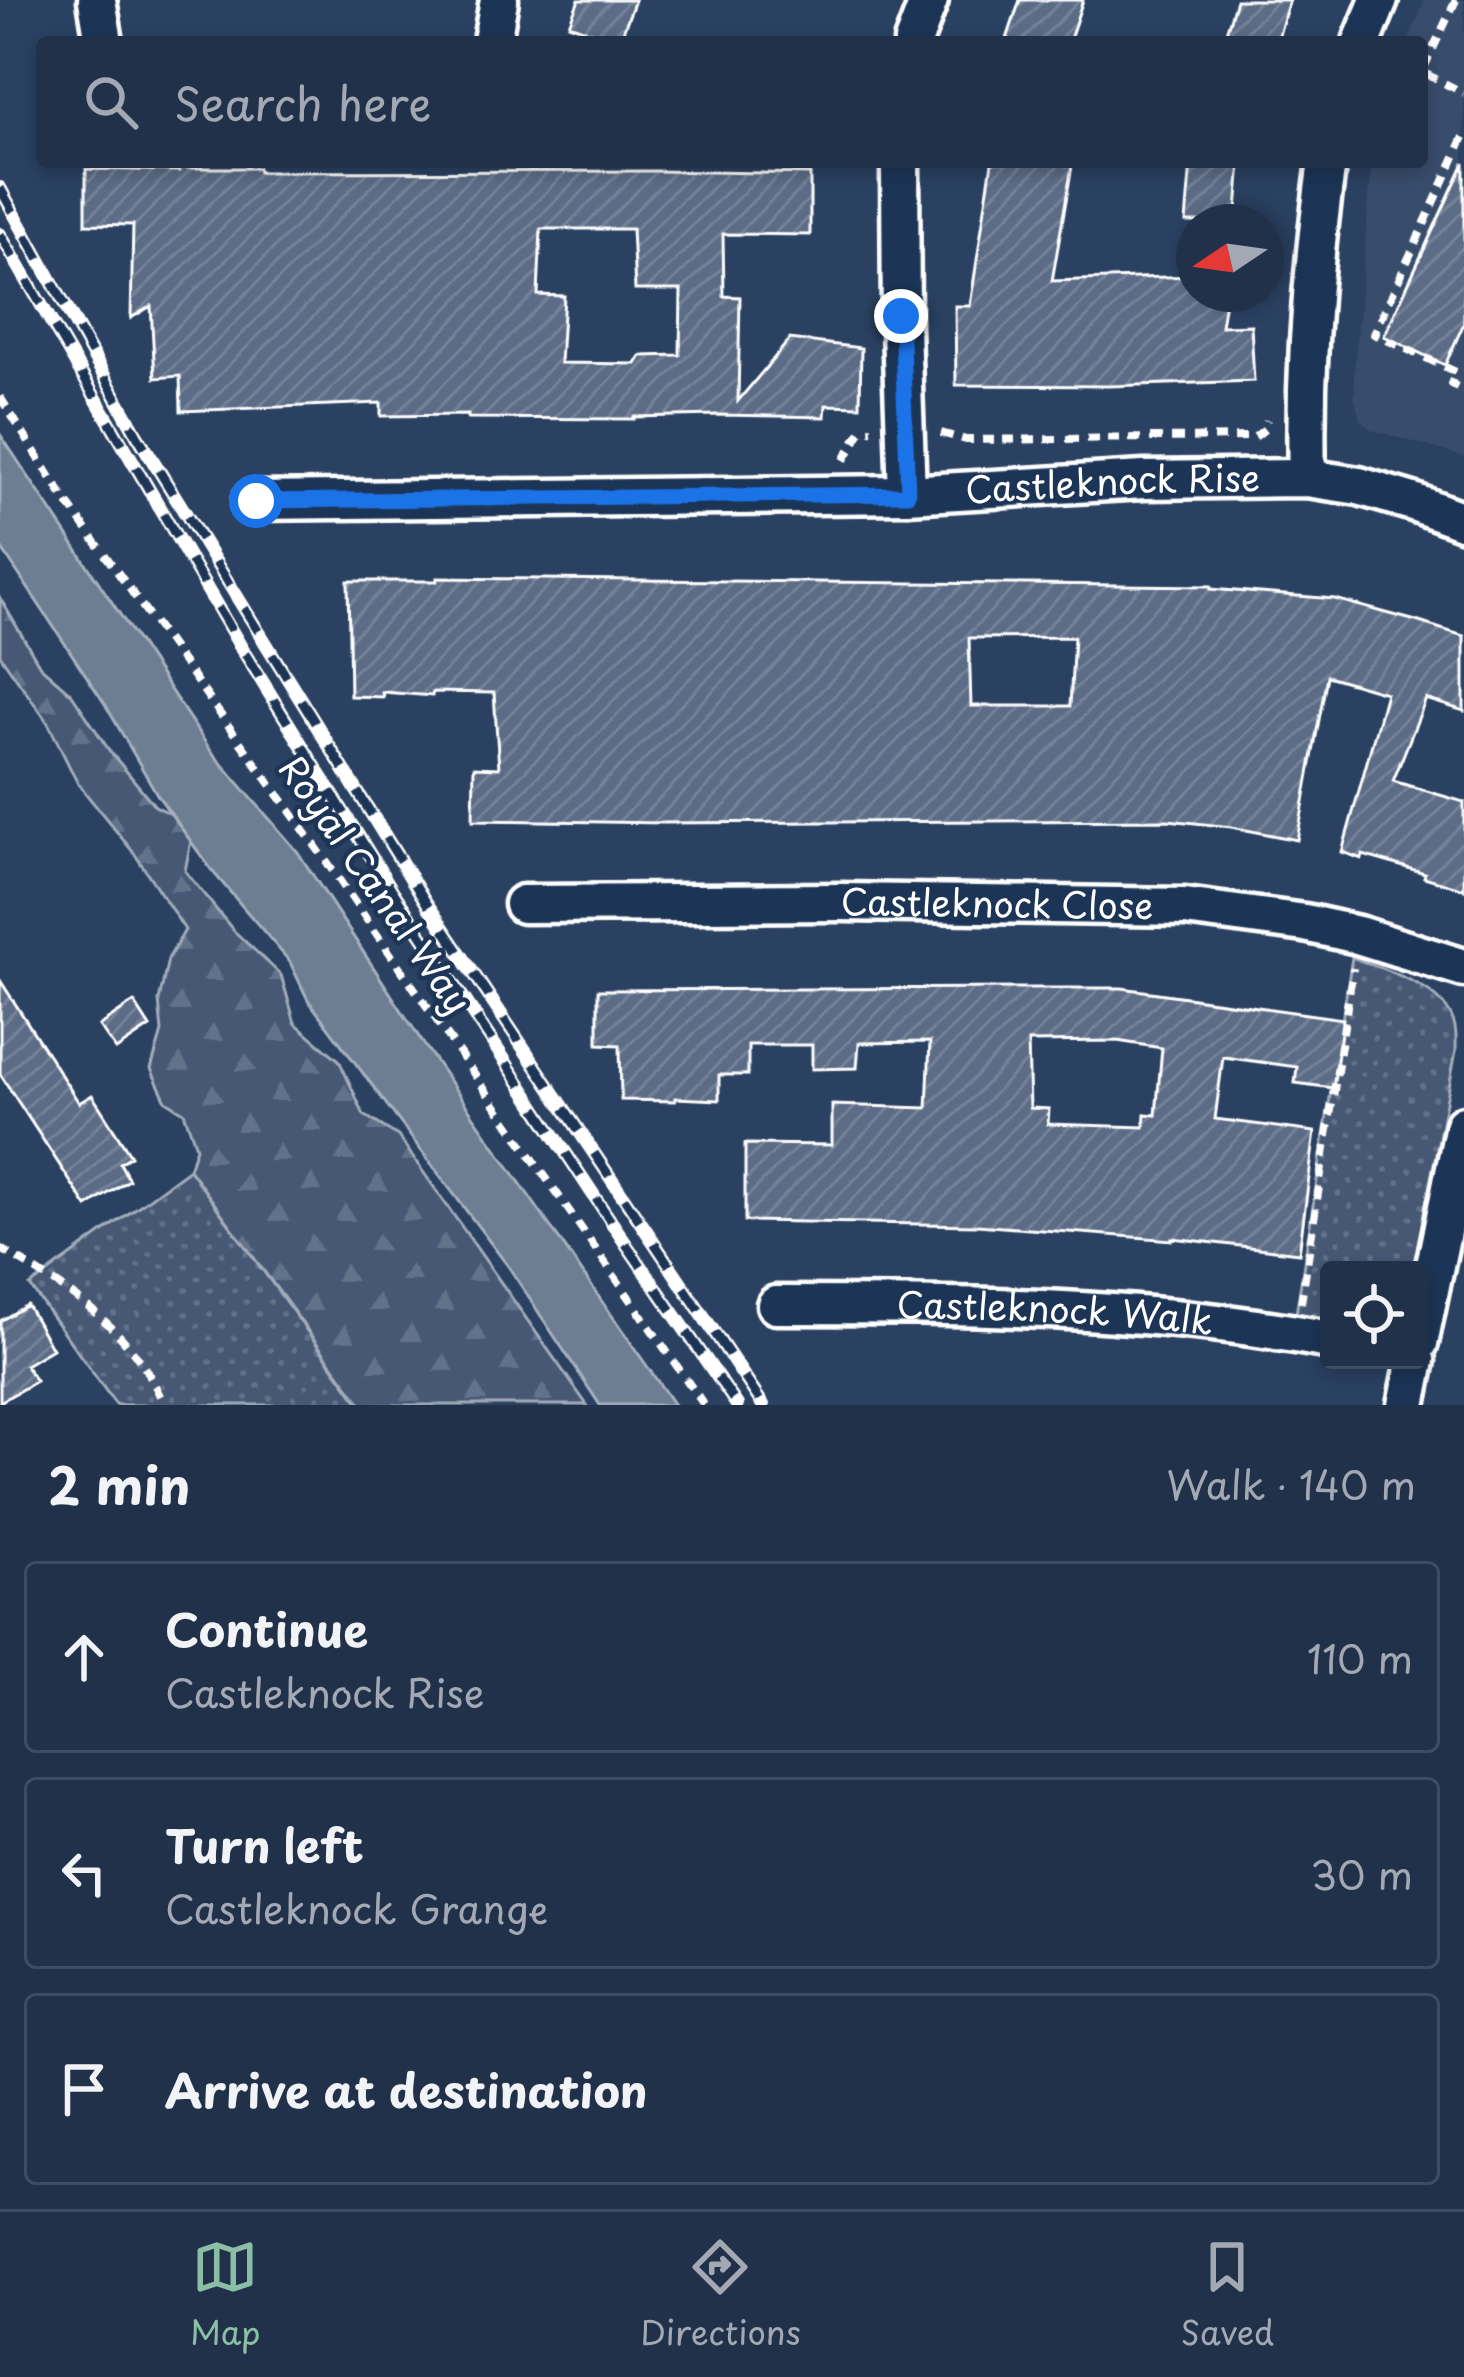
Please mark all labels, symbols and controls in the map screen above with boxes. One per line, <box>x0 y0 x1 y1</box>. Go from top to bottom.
search box <box>36 36 1428 168</box>
text: Search here <box>174 68 431 136</box>
icon: search <box>78 69 144 135</box>
north arrow <box>1176 204 1284 312</box>
route end <box>874 289 928 343</box>
street label: Castleknock Rise <box>964 450 1260 516</box>
route start <box>229 474 283 528</box>
street label: Royal Canal Way <box>267 744 486 1024</box>
street label: Castleknock Close <box>840 873 1154 932</box>
map controls <box>1320 1261 1428 1369</box>
button: locate <box>1320 1261 1428 1369</box>
street label: Castleknock Walk <box>896 1276 1216 1347</box>
text: 2 min <box>48 1445 190 1522</box>
text: Walk · 140 m <box>1167 1454 1416 1513</box>
text: Continue <box>165 1594 368 1662</box>
icon: ahead <box>51 1624 117 1690</box>
text: 110 m <box>1307 1628 1413 1687</box>
text: Castleknock Rise <box>165 1662 485 1721</box>
text: Turn left <box>165 1810 364 1878</box>
icon: left <box>51 1840 117 1906</box>
text: 30 m <box>1310 1844 1413 1903</box>
text: Castleknock Grange <box>165 1878 548 1937</box>
text: Arrive at destination <box>165 2055 648 2123</box>
icon: arrive <box>51 2056 117 2122</box>
tab: Map <box>190 2234 260 2356</box>
tab: Directions <box>640 2234 801 2356</box>
tab: Saved <box>1180 2234 1274 2356</box>

